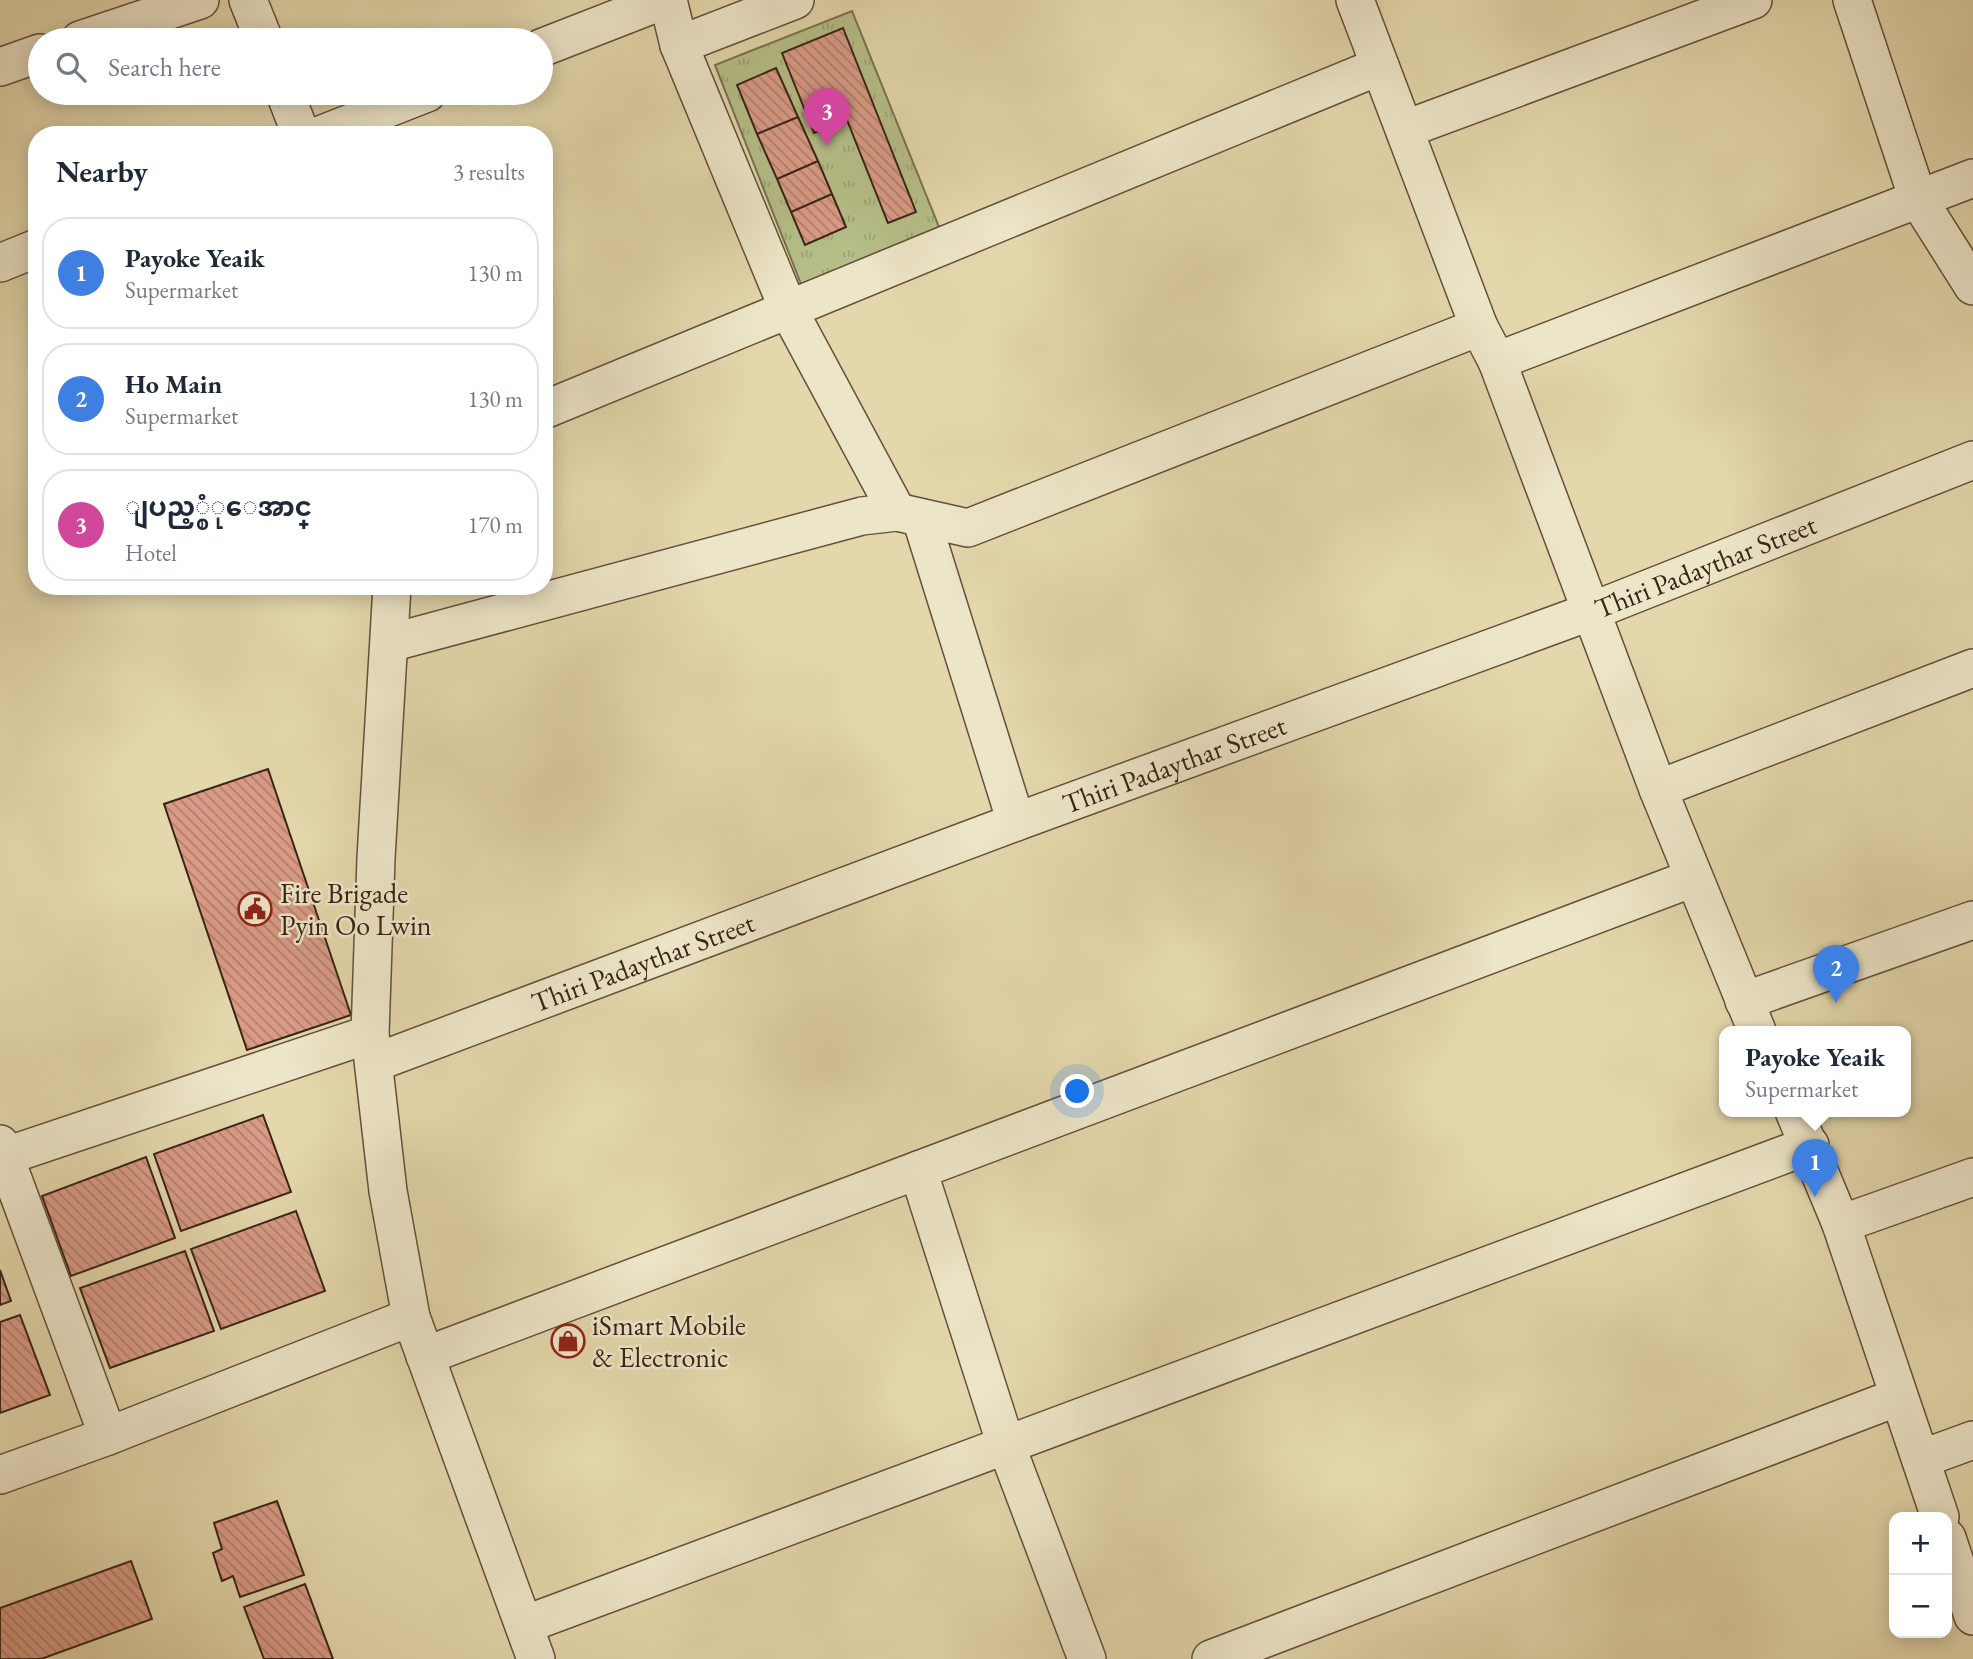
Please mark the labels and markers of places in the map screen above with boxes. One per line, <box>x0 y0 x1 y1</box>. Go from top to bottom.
pin: 3 <box>804 88 850 146</box>
place label: Fire Brigade Pyin Oo Lwin <box>280 875 432 943</box>
public building icon: Fire Brigade Pyin Oo Lwin <box>236 890 274 928</box>
pin: 2 <box>1813 945 1859 1003</box>
pin: 1 <box>1792 1139 1838 1197</box>
place label: iSmart Mobile & Electronic <box>592 1307 746 1375</box>
shop icon: iSmart Mobile & Electronic <box>549 1322 587 1360</box>

